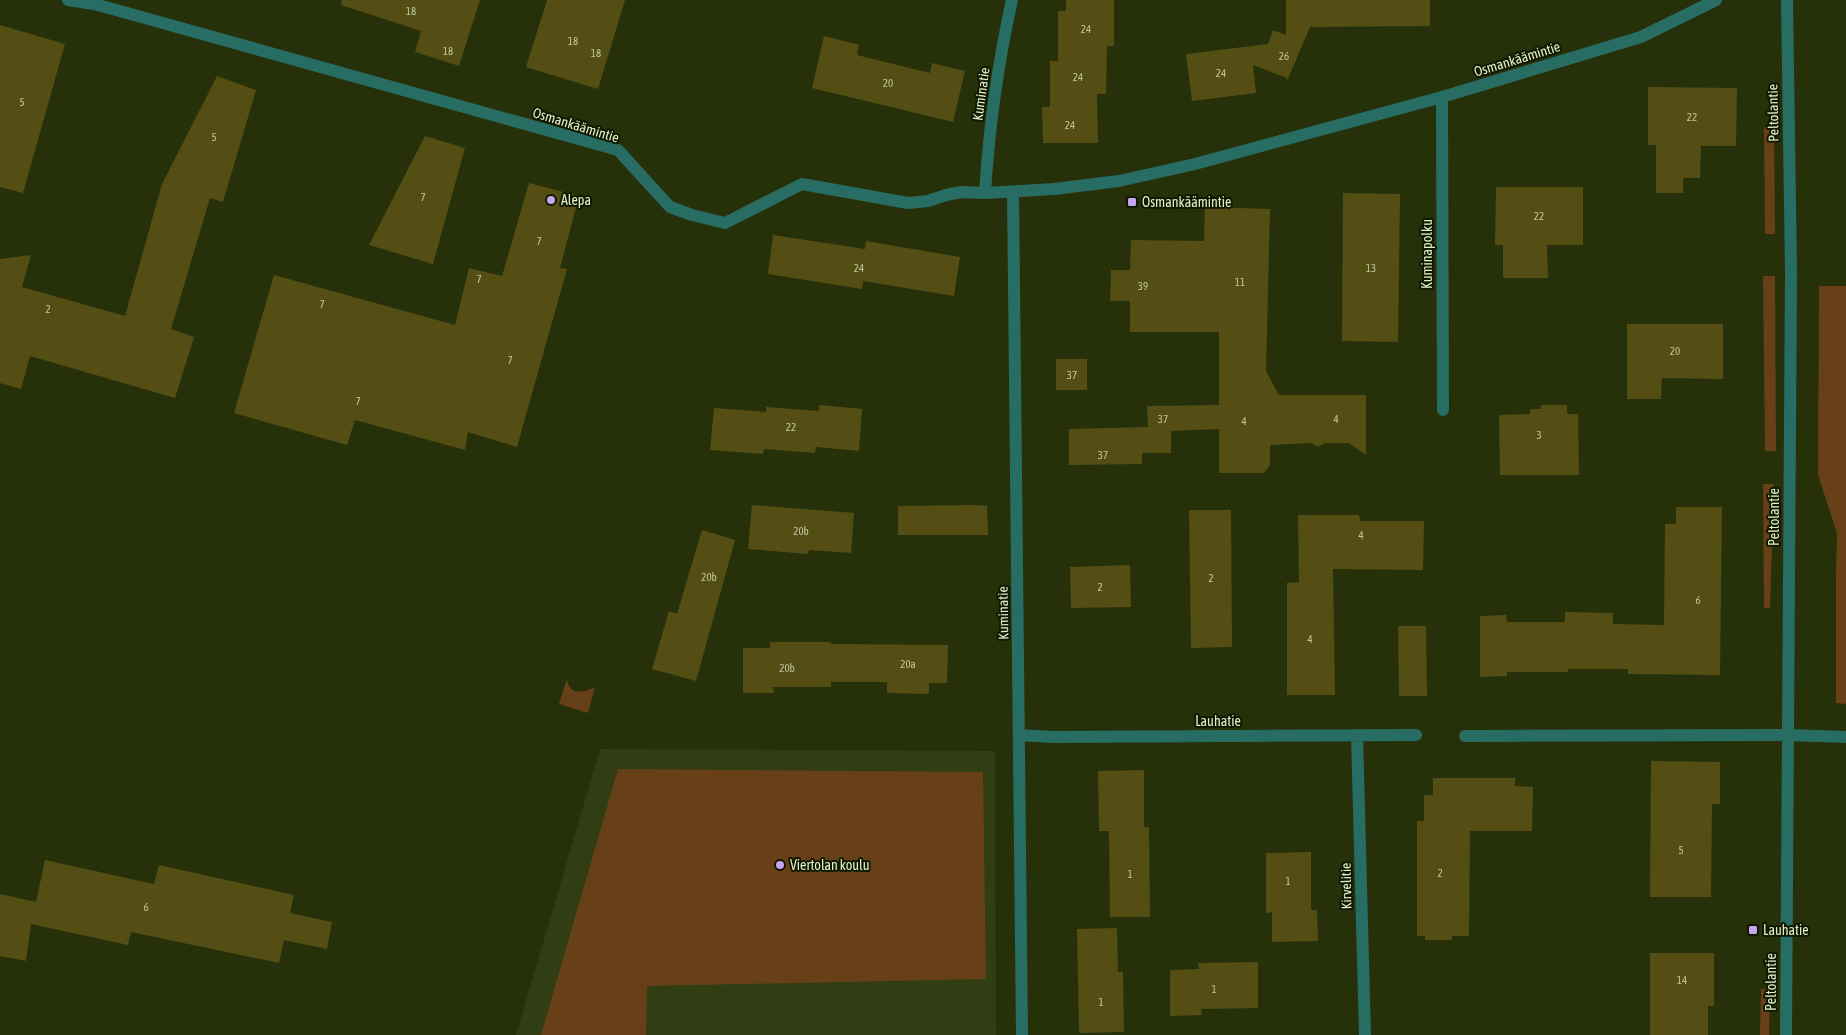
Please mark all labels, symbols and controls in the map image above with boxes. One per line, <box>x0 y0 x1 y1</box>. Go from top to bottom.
house number: 18 <box>406 5 416 17</box>
house number: 24 <box>1081 23 1091 35</box>
house number: 18 <box>568 35 578 47</box>
street label: Osmankäämintie <box>1472 38 1562 80</box>
house number: 18 <box>443 45 453 57</box>
house number: 18 <box>591 47 601 59</box>
house number: 26 <box>1279 50 1289 62</box>
street label: Kuminatie <box>969 66 993 122</box>
house number: 24 <box>1216 67 1226 79</box>
house number: 24 <box>1073 71 1083 83</box>
house number: 20 <box>883 77 893 89</box>
street label: Peltolantie <box>1764 84 1782 142</box>
house number: 5 <box>19 96 25 108</box>
street label: Osmankäämintie <box>531 104 621 146</box>
house number: 22 <box>1687 111 1697 123</box>
house number: 24 <box>1065 119 1075 131</box>
house number: 5 <box>211 131 217 143</box>
house number: 7 <box>420 191 426 203</box>
place label: Alepa <box>561 192 591 208</box>
marker: Alepa <box>545 194 557 206</box>
place label: Osmankäämintie <box>1142 194 1231 210</box>
marker: Osmankäämintie <box>1126 196 1138 208</box>
house number: 22 <box>1534 210 1544 222</box>
street label: Kuminapolku <box>1419 219 1435 289</box>
house number: 7 <box>536 235 542 247</box>
house number: 24 <box>854 262 864 274</box>
house number: 13 <box>1366 262 1376 274</box>
house number: 7 <box>476 273 482 285</box>
house number: 11 <box>1235 276 1245 288</box>
house number: 39 <box>1138 280 1148 292</box>
house number: 7 <box>319 298 325 310</box>
house number: 2 <box>45 303 51 315</box>
house number: 20 <box>1670 345 1680 357</box>
house number: 7 <box>507 354 513 366</box>
house number: 37 <box>1067 369 1077 381</box>
house number: 7 <box>355 395 361 407</box>
house number: 37 <box>1158 413 1168 425</box>
house number: 4 <box>1333 413 1339 425</box>
house number: 4 <box>1241 415 1247 427</box>
house number: 22 <box>786 421 796 433</box>
house number: 3 <box>1536 429 1542 441</box>
house number: 37 <box>1098 449 1108 461</box>
street label: Peltolantie <box>1766 488 1782 546</box>
house number: 20b <box>793 525 809 537</box>
house number: 4 <box>1358 529 1364 541</box>
house number: 20b <box>701 571 717 583</box>
house number: 2 <box>1208 572 1214 584</box>
house number: 2 <box>1097 581 1103 593</box>
street label: Kuminatie <box>995 586 1011 640</box>
house number: 6 <box>1695 594 1701 606</box>
house number: 4 <box>1307 633 1313 645</box>
house number: 20a <box>900 658 916 670</box>
house number: 20b <box>779 662 795 674</box>
street label: Lauhatie <box>1195 713 1241 729</box>
house number: 5 <box>1678 844 1684 856</box>
place label: Viertolan koulu <box>790 857 870 873</box>
marker: Viertolan koulu <box>774 859 786 871</box>
street label: Kirvelitie <box>1338 862 1354 910</box>
house number: 2 <box>1437 867 1443 879</box>
house number: 1 <box>1127 868 1133 880</box>
house number: 1 <box>1285 875 1291 887</box>
house number: 6 <box>143 901 149 913</box>
place label: Lauhatie <box>1763 922 1809 938</box>
marker: Lauhatie <box>1747 924 1759 936</box>
street label: Peltolantie <box>1763 953 1779 1011</box>
house number: 14 <box>1677 974 1687 986</box>
house number: 1 <box>1211 983 1217 995</box>
house number: 1 <box>1098 996 1104 1008</box>

